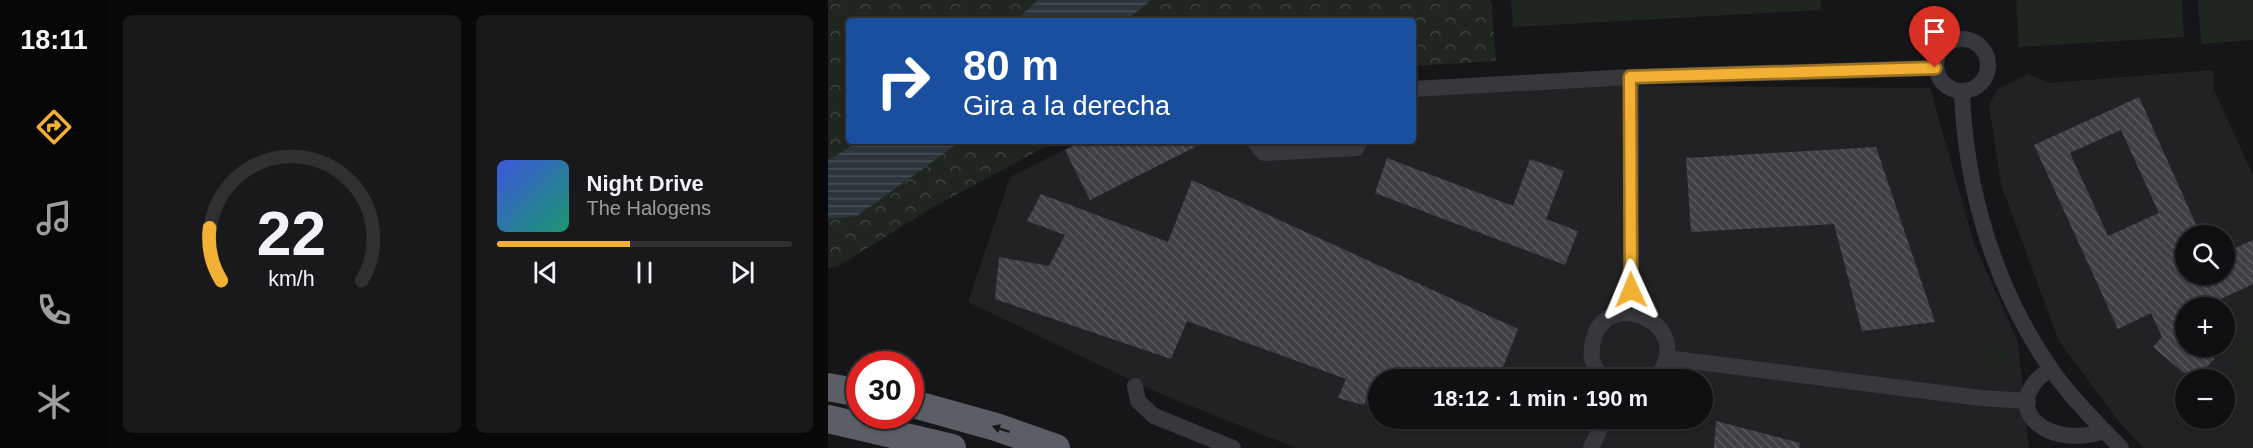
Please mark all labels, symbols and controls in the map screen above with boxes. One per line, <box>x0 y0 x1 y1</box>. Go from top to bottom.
pin <box>1909 6 1960 68</box>
icon: arrive <box>1918 15 1951 48</box>
text: 18:11 <box>20 25 88 55</box>
icon: right <box>864 42 942 120</box>
text: 80 m <box>963 42 1059 89</box>
text: Gira a la derecha <box>963 91 1170 121</box>
icon: directions <box>33 106 75 148</box>
text: Night Drive <box>587 171 704 196</box>
icon: music <box>33 197 75 239</box>
text: The Halogens <box>587 197 711 219</box>
text: 22 <box>257 199 326 268</box>
map controls <box>2175 225 2235 429</box>
button: search <box>2175 225 2235 285</box>
icon: previous <box>529 256 562 289</box>
icon: pause <box>628 256 661 289</box>
icon: next <box>726 256 759 289</box>
position arrow <box>1599 258 1663 322</box>
text: km/h <box>269 267 315 291</box>
icon: phone <box>33 289 75 331</box>
button: + <box>2175 297 2235 357</box>
speed limit sign: 30 <box>846 351 924 429</box>
button: − <box>2175 369 2235 429</box>
icon: climate <box>33 381 75 423</box>
text: 18:12 · 1 min · 190 m <box>1433 386 1648 411</box>
one-way arrow <box>991 423 1009 433</box>

